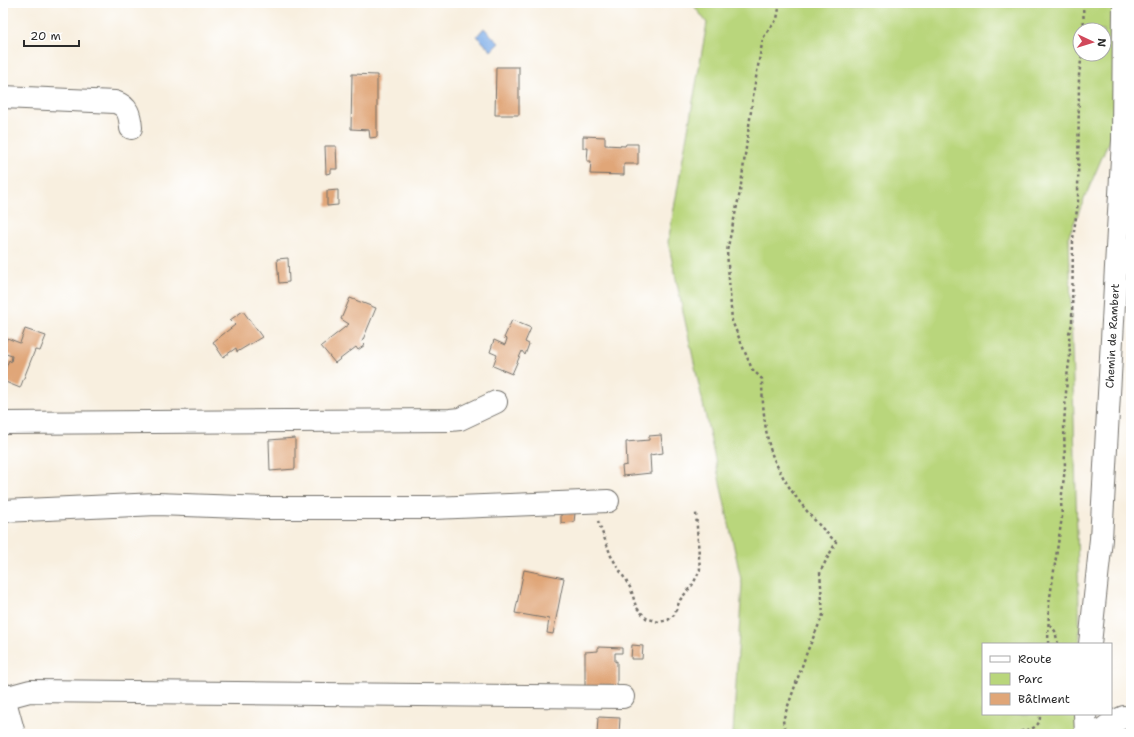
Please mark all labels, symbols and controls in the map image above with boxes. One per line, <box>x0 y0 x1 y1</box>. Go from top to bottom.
scale bar <box>24 22 79 48</box>
north arrow <box>1072 22 1112 62</box>
text: 20 m <box>30 28 61 44</box>
text: N <box>1094 38 1109 48</box>
street label: Chemin de Rambert <box>1102 283 1123 389</box>
legend <box>982 643 1112 715</box>
text: Route <box>1018 651 1052 667</box>
text: Parc <box>1018 671 1043 687</box>
text: Bâtiment <box>1018 691 1070 707</box>

